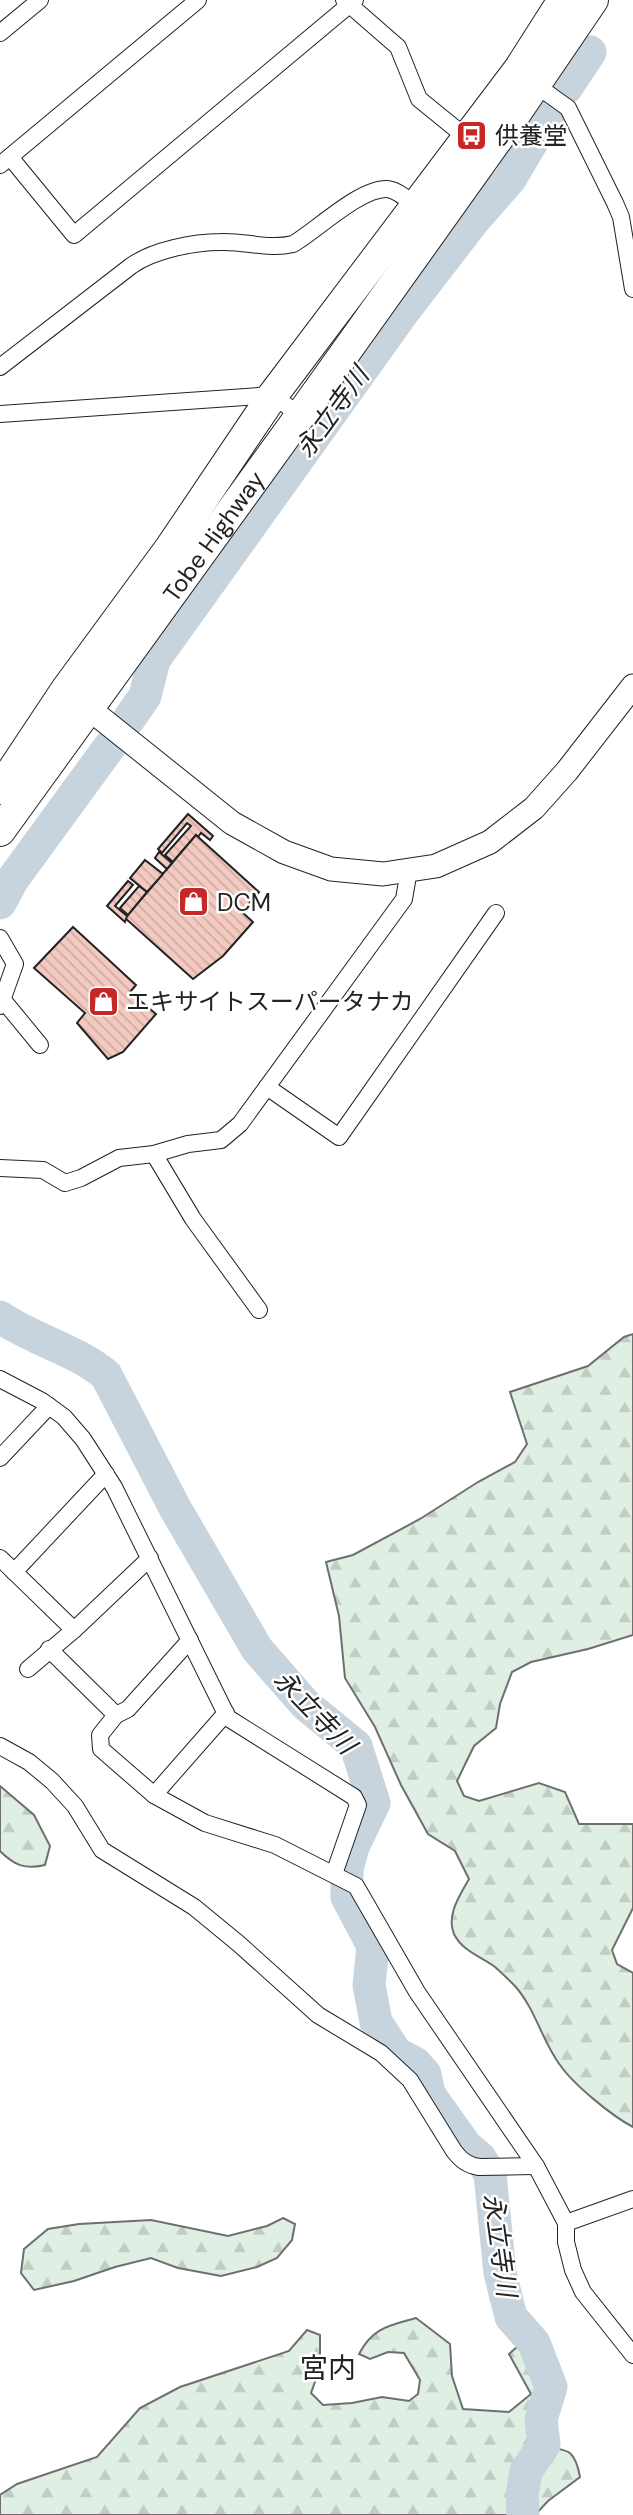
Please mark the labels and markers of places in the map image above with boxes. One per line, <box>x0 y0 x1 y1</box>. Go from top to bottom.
bus stop icon: 供養堂 <box>455 118 489 152</box>
place label: 供養堂 <box>495 120 567 151</box>
shop icon: DCM <box>177 885 211 919</box>
place label: DCM <box>217 887 271 918</box>
shop icon: エキサイトスーパータナカ <box>86 984 120 1018</box>
place label: エキサイトスーパータナカ <box>126 986 414 1017</box>

